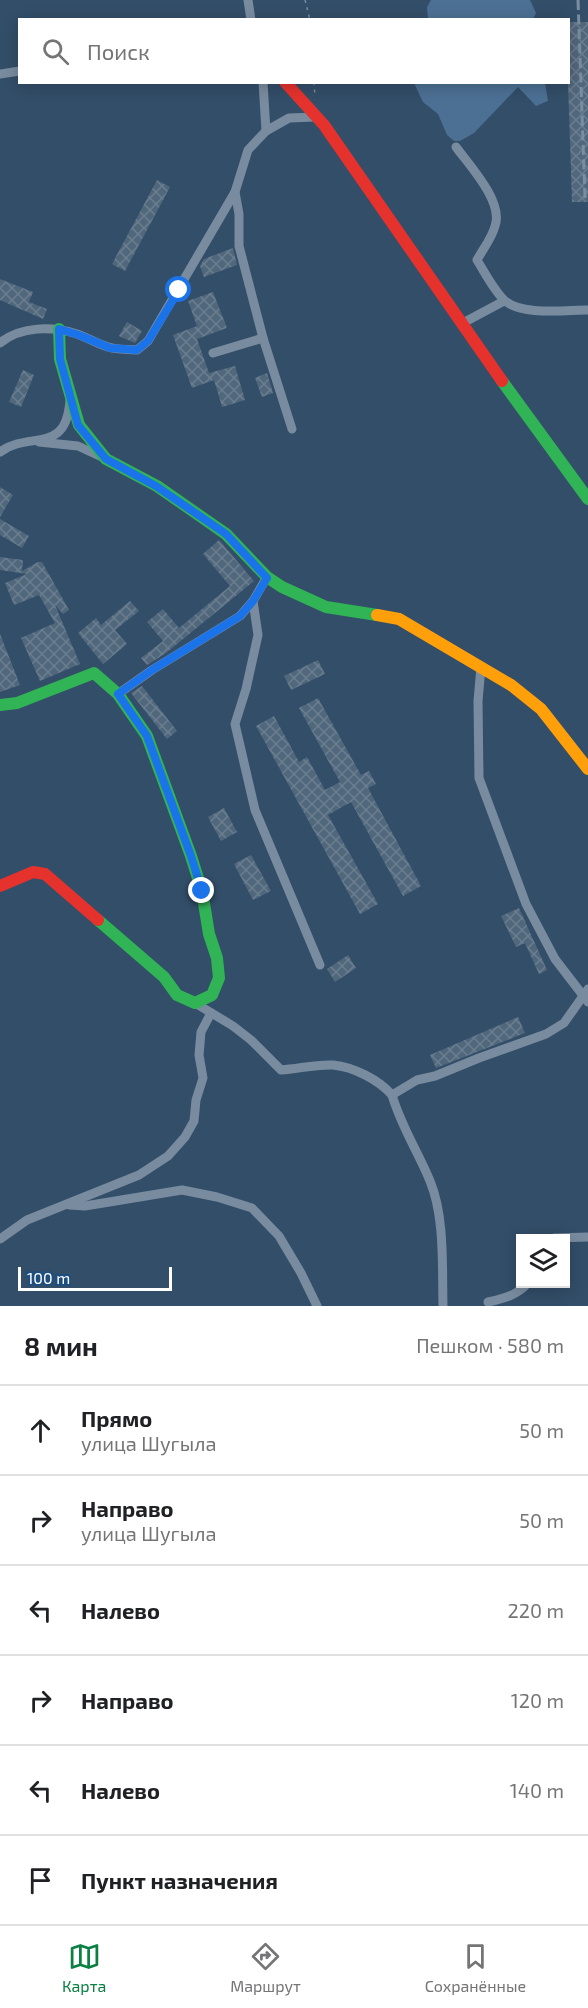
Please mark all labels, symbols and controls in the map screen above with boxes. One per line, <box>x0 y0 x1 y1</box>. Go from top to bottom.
search box <box>18 18 570 84</box>
icon: search <box>39 35 72 68</box>
text: Поиск <box>87 38 150 64</box>
route start <box>165 276 191 302</box>
route end <box>188 877 214 903</box>
map controls <box>516 1234 570 1288</box>
button: layers <box>516 1234 570 1288</box>
scale bar <box>18 1264 172 1292</box>
text: 100 m <box>27 1268 70 1287</box>
text: 8 мин <box>24 1330 98 1361</box>
text: Пешком · 580 m <box>416 1333 564 1357</box>
text: Прямо <box>81 1405 152 1431</box>
icon: ahead <box>24 1414 57 1447</box>
text: 50 m <box>519 1418 564 1442</box>
text: улица Шугыла <box>81 1431 216 1455</box>
text: Направо <box>81 1495 174 1521</box>
icon: right <box>24 1504 57 1537</box>
text: 50 m <box>519 1508 564 1532</box>
text: улица Шугыла <box>81 1521 216 1545</box>
icon: left <box>24 1594 57 1627</box>
text: Налево <box>81 1597 160 1623</box>
text: 220 m <box>507 1598 564 1622</box>
icon: right <box>24 1684 57 1717</box>
text: Направо <box>81 1687 174 1713</box>
text: 120 m <box>511 1688 564 1712</box>
icon: left <box>24 1774 57 1807</box>
text: Налево <box>81 1777 160 1803</box>
text: 140 m <box>510 1778 564 1802</box>
icon: arrive <box>24 1864 57 1897</box>
text: Пункт назначения <box>81 1867 278 1893</box>
tab: Карта <box>62 1940 106 1995</box>
tab: Маршрут <box>230 1940 301 1995</box>
tab: Сохранённые <box>425 1940 526 1995</box>

